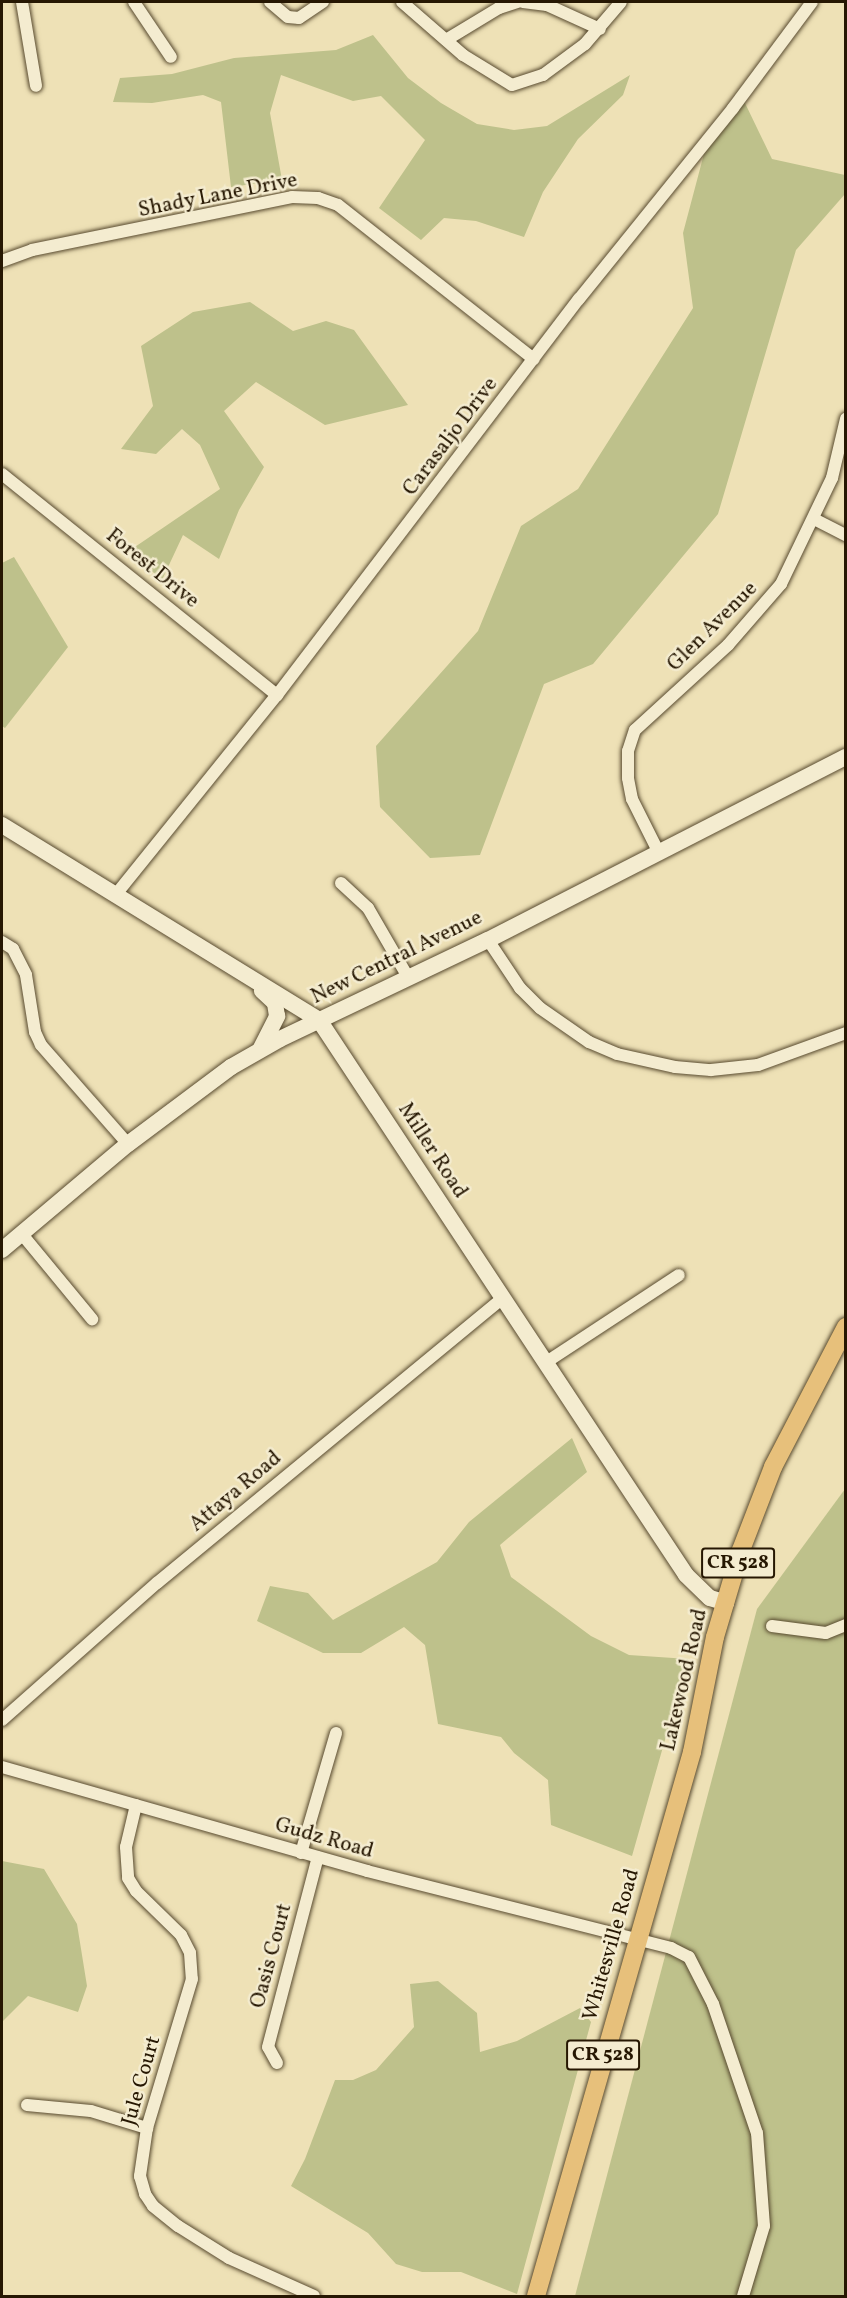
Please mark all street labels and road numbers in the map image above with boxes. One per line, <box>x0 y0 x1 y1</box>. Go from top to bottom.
street label: Shady Lane Drive <box>136 168 300 224</box>
street label: Carasaljo Drive <box>398 373 504 501</box>
street label: Forest Drive <box>100 524 204 614</box>
street label: Glen Avenue <box>663 577 763 677</box>
street label: New Central Avenue <box>307 906 487 1010</box>
street label: Miller Road <box>392 1099 472 1203</box>
street label: Attaya Road <box>185 1446 287 1538</box>
road number: CR 528 <box>700 1546 776 1580</box>
street label: Lakewood Road <box>656 1607 714 1753</box>
street label: Gudz Road <box>272 1813 376 1865</box>
street label: Whitesville Road <box>578 1866 646 2024</box>
street label: Oasis Court <box>246 1901 298 2011</box>
street label: Jule Court <box>117 2033 167 2129</box>
road number: CR 528 <box>566 2038 640 2072</box>

